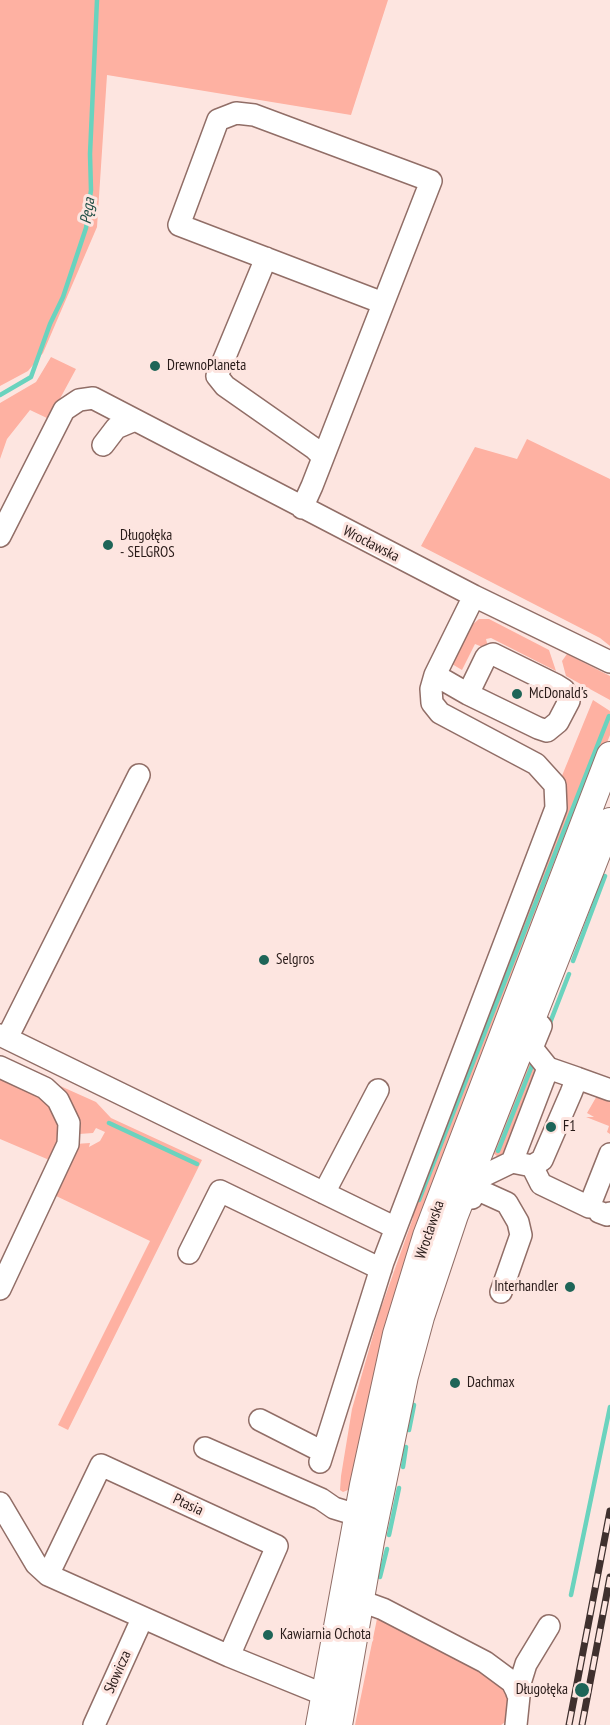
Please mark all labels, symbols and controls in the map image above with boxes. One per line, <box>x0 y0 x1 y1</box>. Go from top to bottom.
water label: Pęga <box>76 196 100 226</box>
place label: DrewnoPlaneta <box>167 357 246 375</box>
marker: DrewnoPlaneta <box>148 359 162 373</box>
street label: Wrocławska <box>340 522 402 566</box>
place label: Długołęka - SELGROS <box>120 527 175 562</box>
marker: Długołęka - SELGROS <box>101 538 115 552</box>
place label: McDonald's <box>529 685 588 703</box>
marker: McDonald's <box>510 687 524 701</box>
place label: Selgros <box>276 951 314 969</box>
marker: Selgros <box>257 953 271 967</box>
place label: F1 <box>563 1118 576 1136</box>
marker: F1 <box>544 1120 558 1134</box>
street label: Wrocławska <box>412 1198 448 1262</box>
place label: Interhandler <box>494 1278 558 1296</box>
marker: Interhandler <box>563 1280 577 1294</box>
place label: Dachmax <box>467 1374 515 1392</box>
marker: Dachmax <box>448 1376 462 1390</box>
street label: Ptasia <box>170 1490 206 1520</box>
place label: Kawiarnia Ochota <box>280 1626 371 1644</box>
marker: Kawiarnia Ochota <box>261 1628 275 1642</box>
street label: Słowicza <box>101 1648 135 1696</box>
place label: Długołęka <box>516 1681 568 1699</box>
marker: Długołęka <box>573 1681 591 1699</box>

